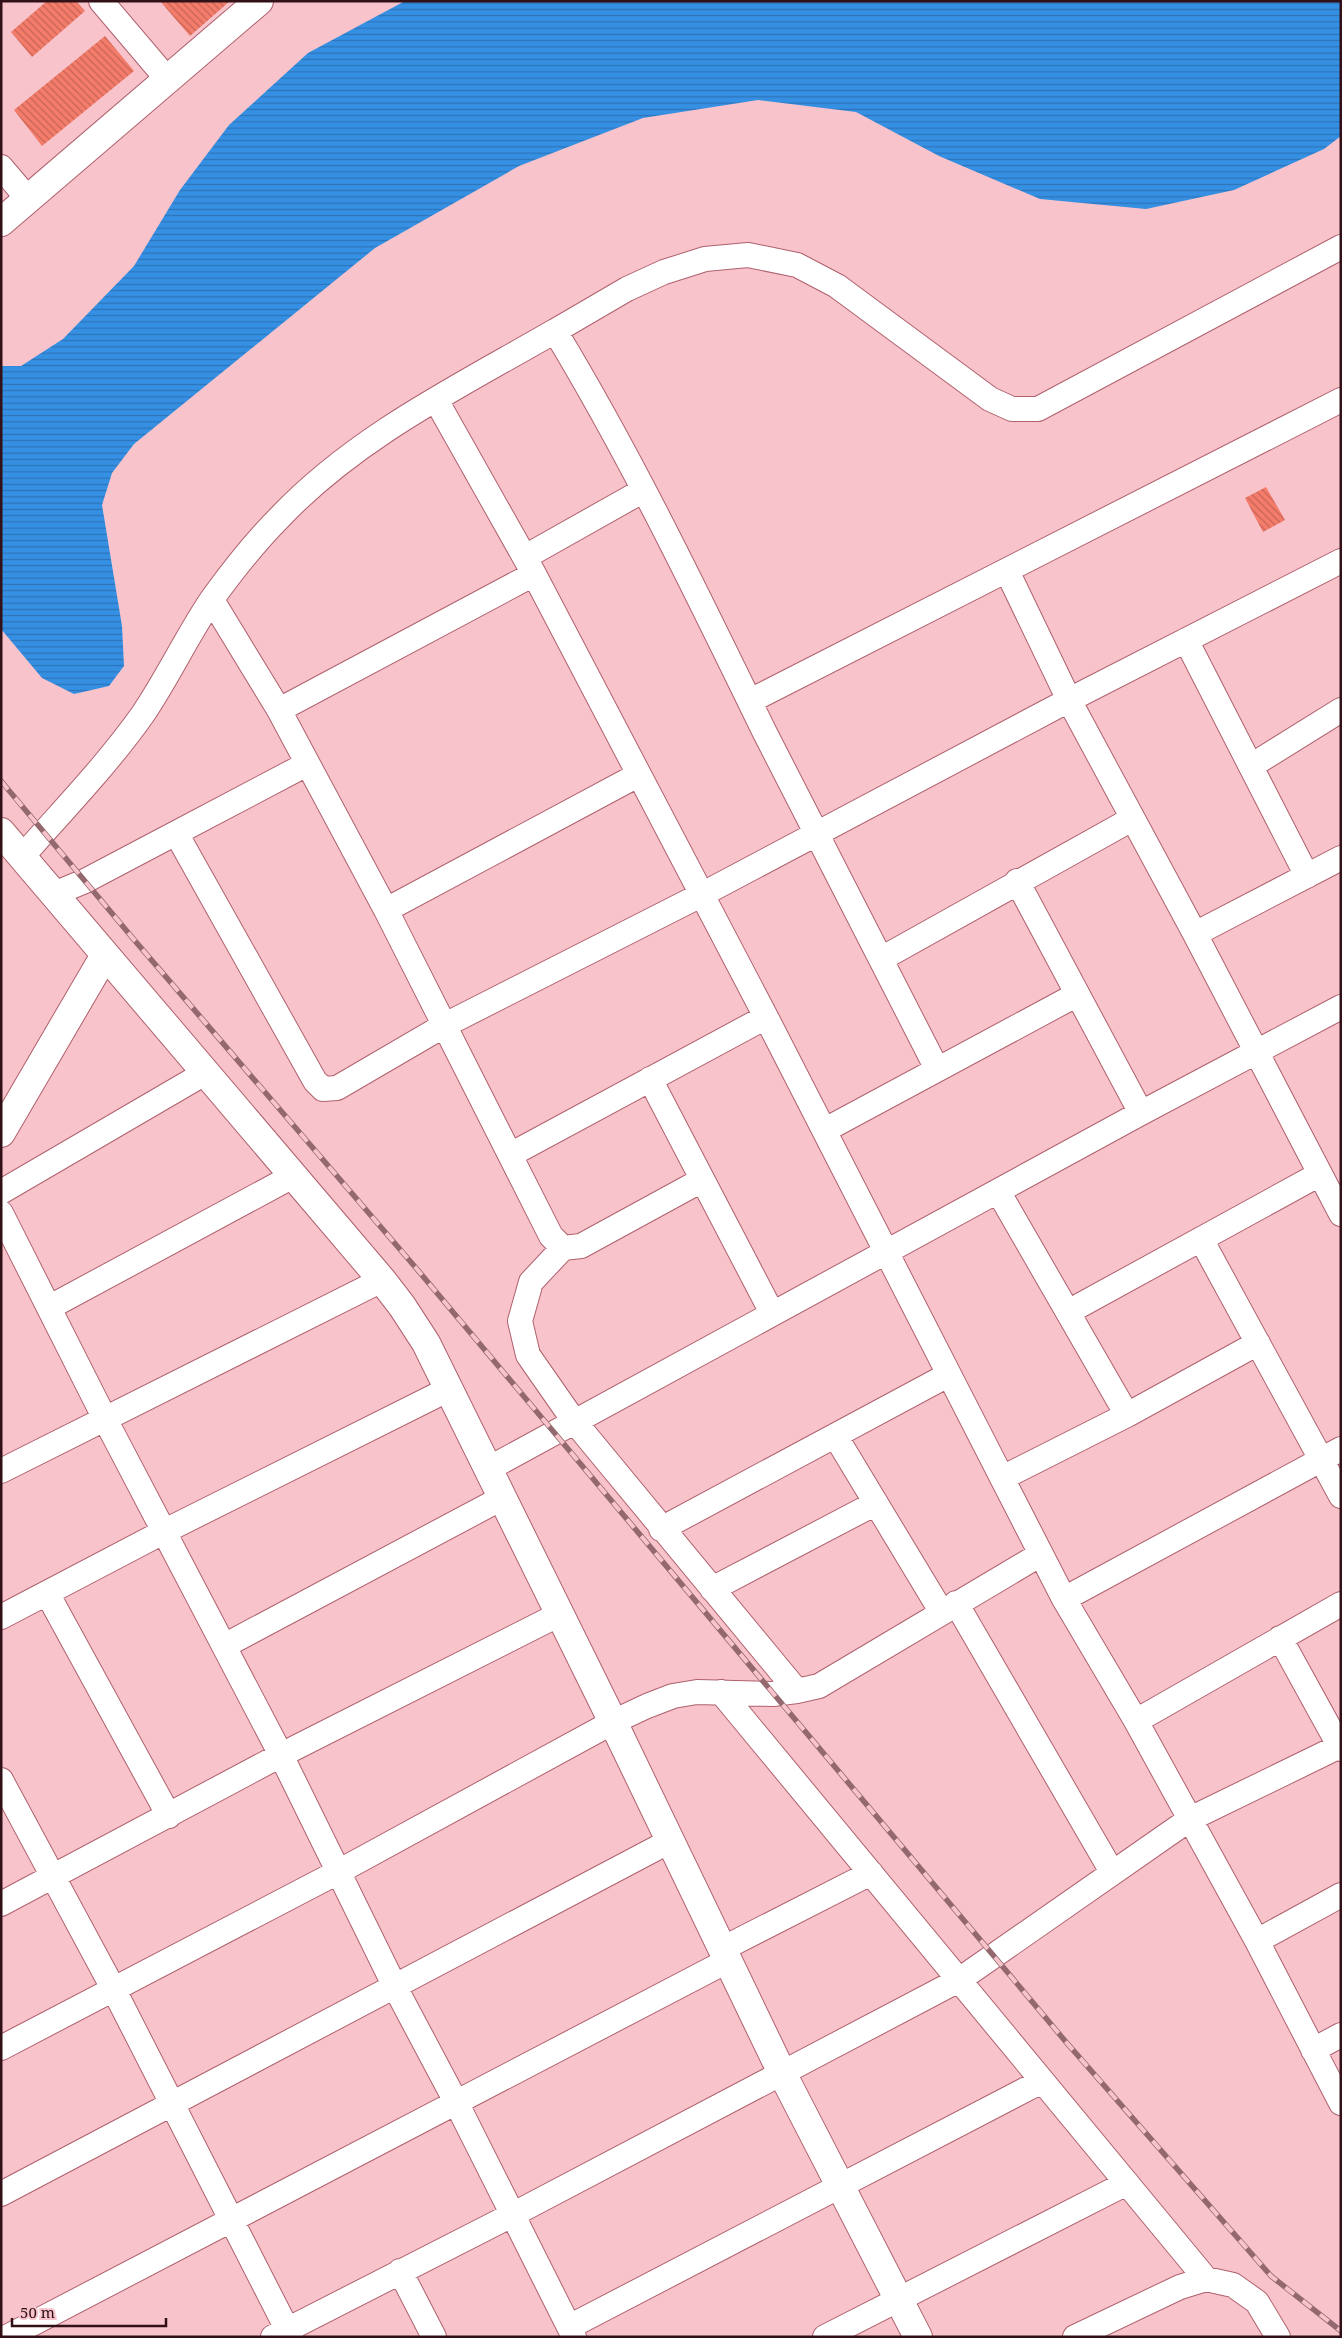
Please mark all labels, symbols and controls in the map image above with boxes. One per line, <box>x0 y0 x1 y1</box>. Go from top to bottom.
scale bar <box>12 2296 166 2328</box>
text: 50 m <box>20 2302 55 2322</box>

